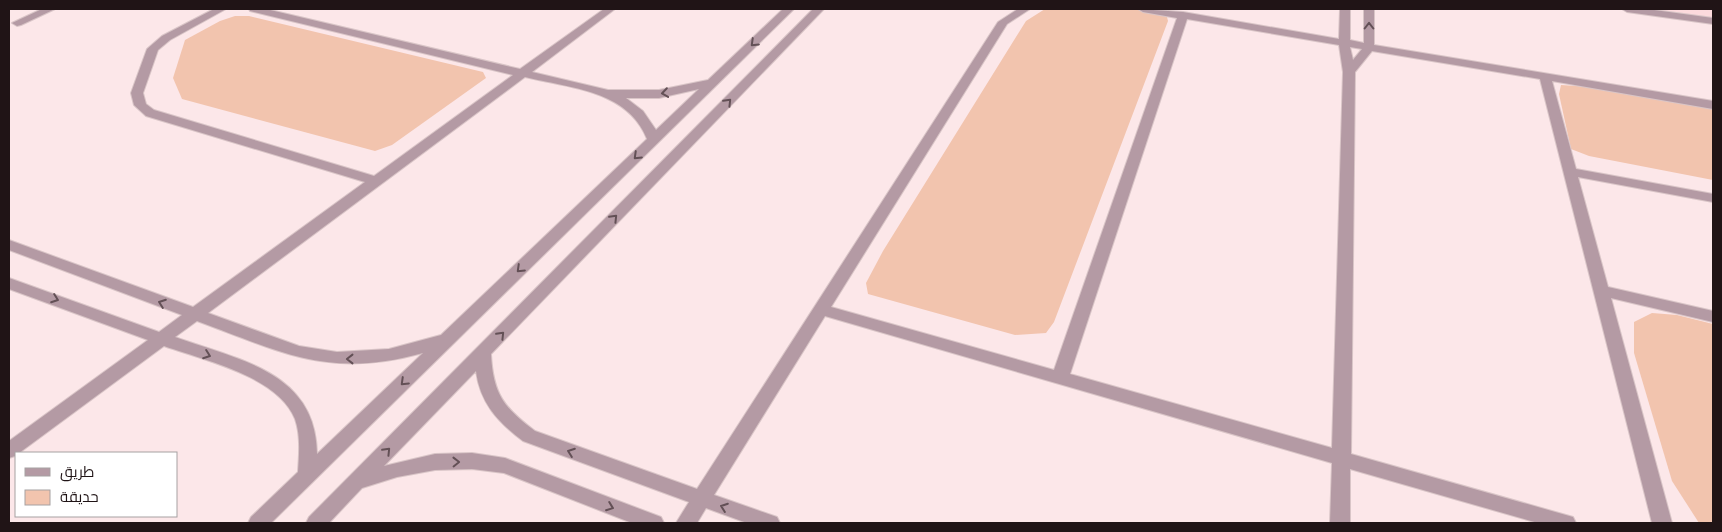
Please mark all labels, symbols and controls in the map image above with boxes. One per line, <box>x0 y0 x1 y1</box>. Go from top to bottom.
one-way arrow <box>1364 22 1374 30</box>
one-way arrow <box>751 37 760 46</box>
one-way arrow <box>661 87 669 98</box>
one-way arrow <box>722 99 731 108</box>
one-way arrow <box>634 150 643 159</box>
one-way arrow <box>608 215 617 224</box>
one-way arrow <box>517 263 526 272</box>
one-way arrow <box>50 293 59 303</box>
one-way arrow <box>158 299 167 309</box>
one-way arrow <box>495 332 504 341</box>
one-way arrow <box>203 349 211 359</box>
one-way arrow <box>346 354 354 364</box>
one-way arrow <box>400 376 409 385</box>
one-way arrow <box>381 448 390 457</box>
one-way arrow <box>567 448 576 458</box>
legend <box>15 452 178 517</box>
one-way arrow <box>452 456 460 467</box>
text: طريق <box>60 463 94 482</box>
text: حديقة <box>60 488 99 505</box>
one-way arrow <box>606 501 614 511</box>
one-way arrow <box>720 503 729 513</box>

